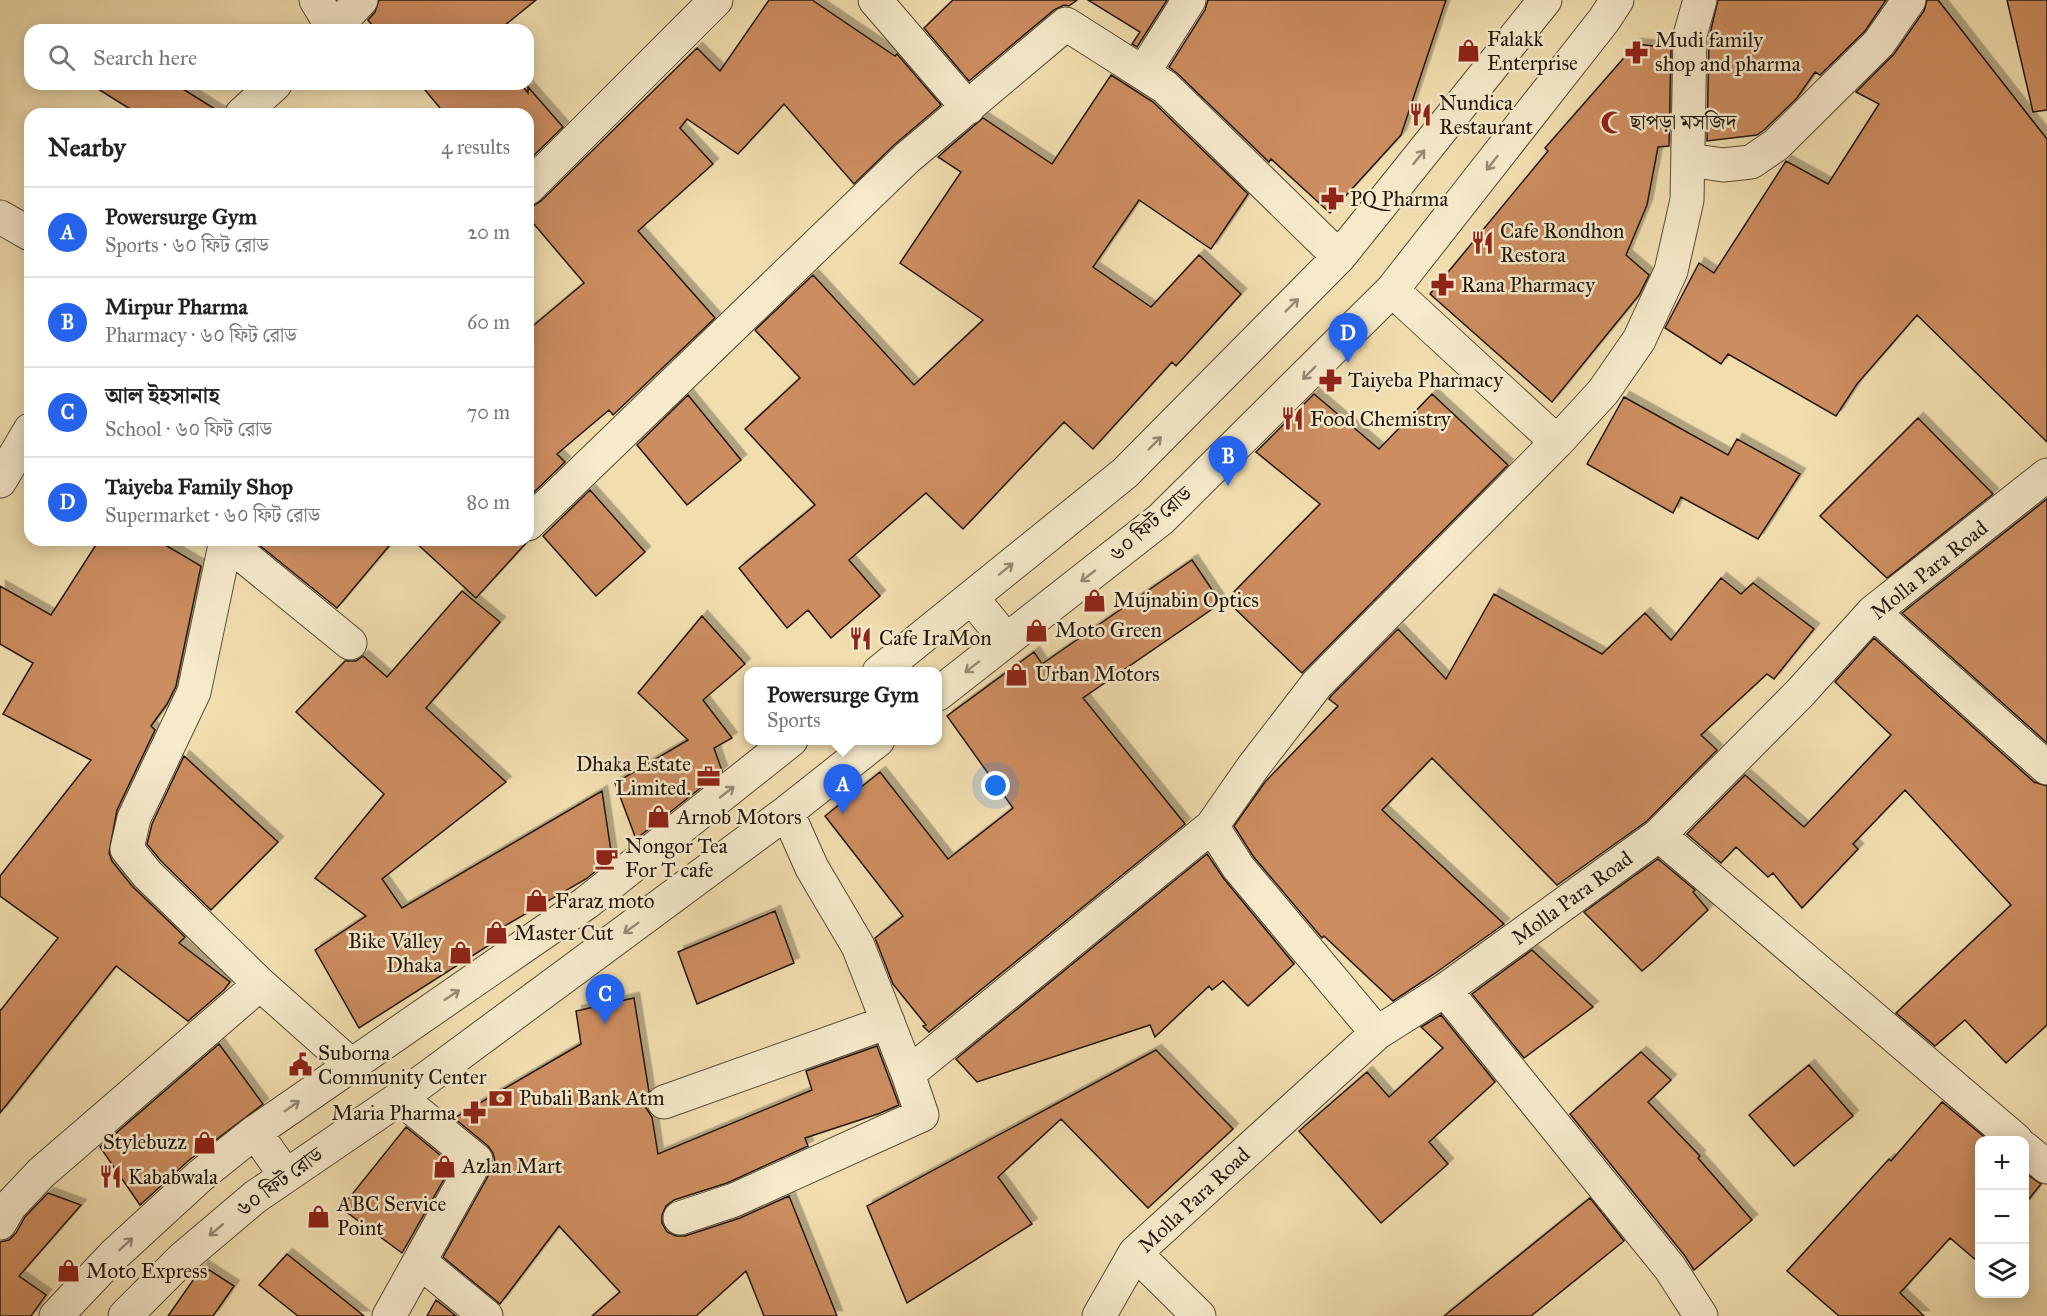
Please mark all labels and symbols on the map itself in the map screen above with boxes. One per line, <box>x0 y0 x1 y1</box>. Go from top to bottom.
place label: Falakk Enterprise <box>1487 26 1578 76</box>
place label: Mudi family shop and pharma <box>1655 27 1801 77</box>
shop icon: Falakk Enterprise <box>1456 38 1482 64</box>
pharmacy icon: Mudi family shop and pharma <box>1624 39 1650 65</box>
place label: Nundica Restaurant <box>1439 90 1534 140</box>
restaurant icon: Nundica Restaurant <box>1408 102 1434 128</box>
mosque icon: ছাপড়া মসজিদ <box>1599 109 1625 135</box>
place label: ছাপড়া মসজিদ <box>1629 109 1738 135</box>
one-way arrow <box>1413 149 1426 165</box>
one-way arrow <box>1485 154 1498 170</box>
pharmacy icon: PQ Pharma <box>1319 186 1345 212</box>
place label: PQ Pharma <box>1350 186 1448 212</box>
place label: Cafe Rondhon Restora <box>1500 218 1624 268</box>
restaurant icon: Cafe Rondhon Restora <box>1469 230 1495 256</box>
pharmacy icon: Rana Pharmacy <box>1430 272 1456 298</box>
place label: Rana Pharmacy <box>1461 272 1596 298</box>
one-way arrow <box>1285 297 1299 312</box>
pin: D <box>1328 314 1368 363</box>
one-way arrow <box>1301 365 1316 380</box>
pharmacy icon: Taiyeba Pharmacy <box>1317 367 1343 393</box>
place label: Taiyeba Pharmacy <box>1348 367 1504 393</box>
restaurant icon: Food Chemistry <box>1279 406 1305 432</box>
place label: Food Chemistry <box>1310 406 1452 432</box>
one-way arrow <box>1147 436 1162 451</box>
pin: B <box>1208 436 1248 486</box>
street label: ৬০ ফিট রোড <box>1103 480 1198 567</box>
street label: Molla Para Road <box>1865 515 1993 625</box>
one-way arrow <box>998 563 1014 576</box>
one-way arrow <box>1081 569 1097 582</box>
shop icon: Mujnabin Optics <box>1082 587 1108 613</box>
place label: Mujnabin Optics <box>1113 587 1259 613</box>
shop icon: Moto Green <box>1024 617 1050 643</box>
place label: Moto Green <box>1055 617 1162 643</box>
restaurant icon: Cafe IraMon <box>848 625 874 651</box>
place label: Cafe IraMon <box>879 625 992 651</box>
one-way arrow <box>964 660 980 673</box>
shop icon: Urban Motors <box>1004 661 1030 687</box>
place label: Urban Motors <box>1035 661 1160 687</box>
place label: Dhaka Estate Limited. <box>576 751 691 801</box>
office icon: Dhaka Estate Limited. <box>696 763 722 789</box>
pin: A <box>824 764 862 814</box>
your location <box>981 771 1010 800</box>
one-way arrow <box>719 785 735 798</box>
shop icon: Arnob Motors <box>646 804 672 830</box>
place label: Arnob Motors <box>676 804 802 830</box>
place label: Nongor Tea For T cafe <box>625 833 728 883</box>
cafe icon: Nongor Tea For T cafe <box>594 845 620 871</box>
street label: Molla Para Road <box>1506 845 1638 951</box>
shop icon: Faraz moto <box>524 888 550 914</box>
place label: Faraz moto <box>555 888 655 914</box>
shop icon: Master Cut <box>483 920 509 946</box>
place label: Master Cut <box>514 920 614 946</box>
one-way arrow <box>623 922 639 934</box>
place label: Bike Valley Dhaka <box>348 928 443 978</box>
shop icon: Bike Valley Dhaka <box>447 940 473 966</box>
pin: C <box>586 974 624 1024</box>
one-way arrow <box>444 989 460 1001</box>
place label: Suborna Community Center <box>318 1040 487 1090</box>
public building icon: Suborna Community Center <box>287 1052 313 1078</box>
bank icon: Pubali Bank Atm <box>488 1085 514 1111</box>
place label: Pubali Bank Atm <box>519 1085 665 1111</box>
one-way arrow <box>283 1100 300 1112</box>
place label: Maria Pharma <box>331 1100 456 1126</box>
pharmacy icon: Maria Pharma <box>461 1100 487 1126</box>
place label: Stylebuzz <box>103 1129 187 1155</box>
shop icon: Stylebuzz <box>192 1129 218 1155</box>
street label: ৬০ ফিট রোড <box>230 1141 329 1222</box>
street label: Molla Para Road <box>1133 1141 1256 1258</box>
shop icon: Azlan Mart <box>431 1153 457 1179</box>
place label: Azlan Mart <box>461 1153 563 1179</box>
restaurant icon: Kababwala <box>97 1164 123 1190</box>
place label: Kababwala <box>128 1164 218 1190</box>
place label: ABC Service Point <box>336 1191 447 1241</box>
shop icon: ABC Service Point <box>306 1203 332 1229</box>
one-way arrow <box>208 1223 224 1236</box>
one-way arrow <box>118 1237 133 1251</box>
shop icon: Moto Express <box>55 1258 81 1284</box>
place label: Moto Express <box>86 1258 207 1284</box>

